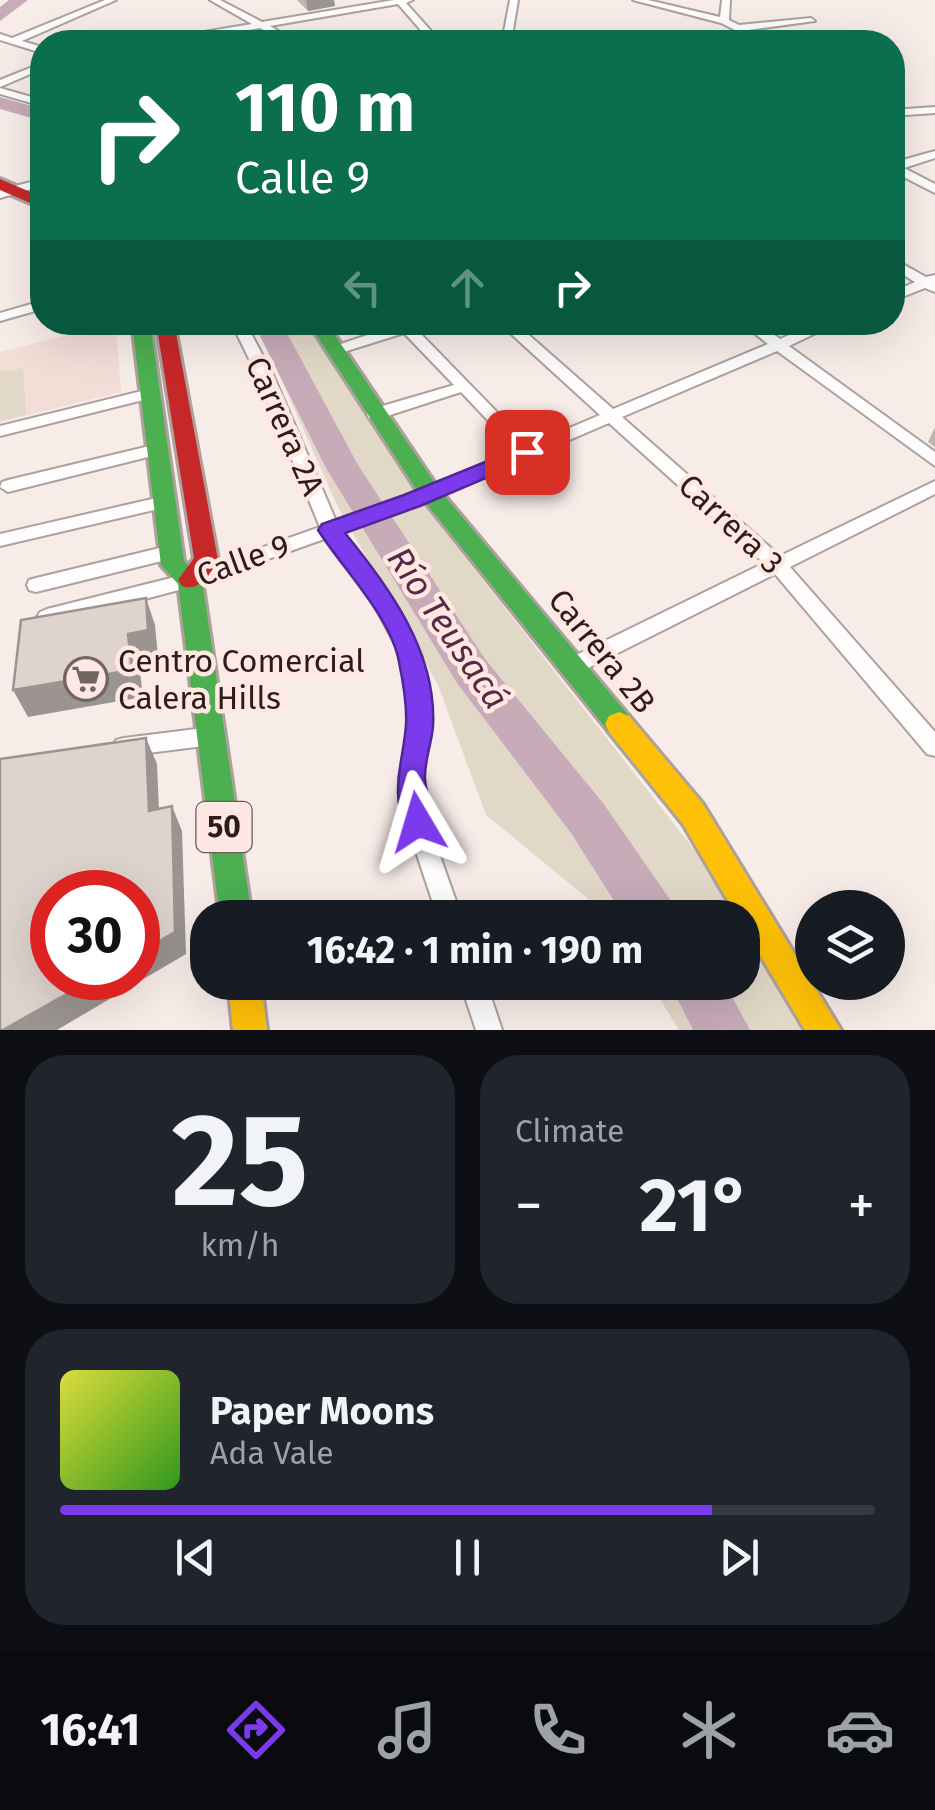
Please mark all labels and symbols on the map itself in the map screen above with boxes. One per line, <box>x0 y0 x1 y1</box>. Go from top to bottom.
street label: Carrera 2A <box>238 351 333 502</box>
pin <box>485 410 570 495</box>
street label: Carrera 3 <box>671 466 791 582</box>
street label: Calle 9 <box>191 526 295 594</box>
water label: Río Teusacá <box>379 539 517 717</box>
street label: Carrera 2B <box>540 581 664 721</box>
place label: Centro Comercial Calera Hills <box>118 642 365 717</box>
supermarket icon: Centro Comercial Calera Hills <box>63 656 109 702</box>
position arrow <box>366 770 470 874</box>
road number: 50 <box>196 802 252 852</box>
speed limit sign: 30 <box>30 870 160 1000</box>

